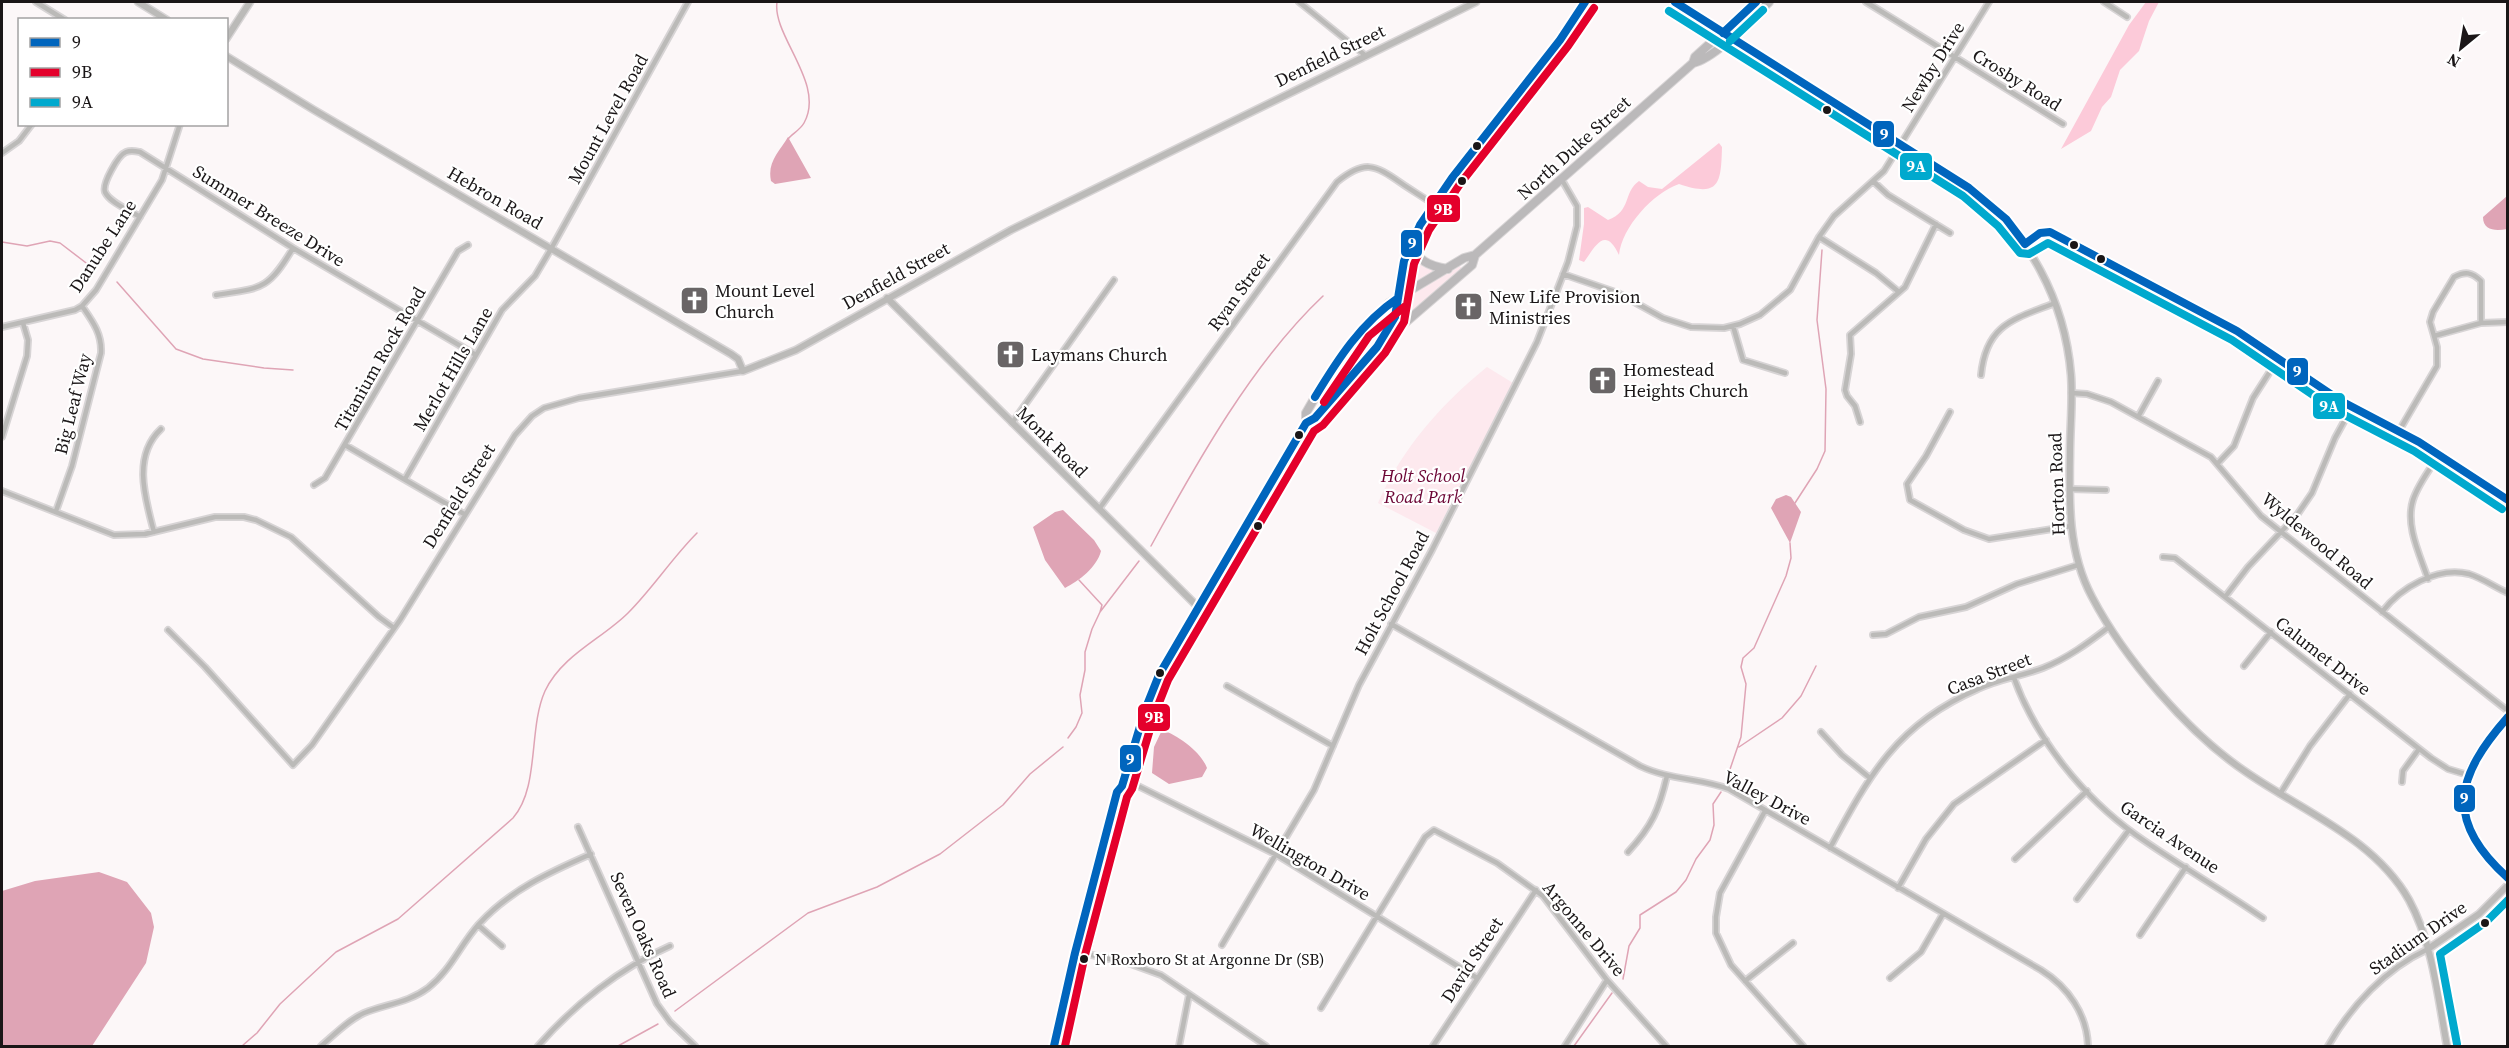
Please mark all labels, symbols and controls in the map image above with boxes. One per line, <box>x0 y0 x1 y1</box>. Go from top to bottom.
street label: Newby Drive <box>1895 17 1970 117</box>
legend <box>18 18 228 126</box>
street label: Denfield Street <box>1271 18 1389 93</box>
north arrow <box>2431 18 2491 78</box>
text: 9 <box>72 29 81 54</box>
street label: Crosby Road <box>1968 42 2067 117</box>
text: N <box>2443 48 2464 73</box>
street label: Mount Level Road <box>562 49 654 188</box>
text: 9B <box>72 59 92 84</box>
text: 9A <box>72 89 93 114</box>
street label: North Duke Street <box>1512 90 1636 205</box>
unlabelled marker <box>1821 104 1833 116</box>
line badge: 9 <box>1872 120 1895 148</box>
text: 9 <box>1880 123 1889 145</box>
unlabelled marker <box>1471 140 1483 152</box>
line badge: 9A <box>1899 152 1933 181</box>
text: 9A <box>1906 155 1926 177</box>
street label: Summer Breeze Drive <box>188 159 350 273</box>
street label: Hebron Road <box>443 160 548 235</box>
unlabelled marker <box>1456 175 1468 187</box>
street label: Danube Lane <box>63 194 142 297</box>
line badge: 9B <box>1426 194 1461 223</box>
text: 9B <box>1433 198 1453 220</box>
line badge: 9 <box>1400 229 1423 258</box>
text: 9 <box>1408 232 1417 254</box>
street label: Denfield Street <box>838 236 954 315</box>
unlabelled marker <box>2068 239 2080 251</box>
street label: Ryan Street <box>1202 247 1276 336</box>
unlabelled marker <box>2095 253 2107 265</box>
place label: Mount Level Church <box>715 278 815 324</box>
street label: Titanium Rock Road <box>328 282 431 436</box>
place label: New Life Provision Ministries <box>1489 284 1641 330</box>
church icon: Mount Level Church <box>678 285 710 317</box>
church icon: New Life Provision Ministries <box>1452 291 1484 323</box>
street label: Merlot Hills Lane <box>407 302 498 436</box>
church icon: Laymans Church <box>994 339 1026 371</box>
place label: Laymans Church <box>1031 342 1168 367</box>
street label: Big Leaf Way <box>48 350 97 457</box>
place label: Homestead Heights Church <box>1623 357 1749 403</box>
line badge: 9 <box>2286 357 2309 386</box>
text: 9 <box>2293 360 2302 382</box>
church icon: Homestead Heights Church <box>1586 364 1618 396</box>
line badge: 9A <box>2312 392 2346 420</box>
text: 9A <box>2319 395 2339 417</box>
street label: Monk Road <box>1011 400 1094 483</box>
unlabelled marker <box>1293 429 1305 441</box>
street label: Horton Road <box>2042 432 2071 536</box>
street label: Denfield Street <box>416 438 501 553</box>
park label: Holt School Road Park <box>1380 463 1465 509</box>
street label: Wyldewood Road <box>2256 487 2378 595</box>
unlabelled marker <box>1252 520 1264 532</box>
street label: Holt School Road <box>1348 526 1435 659</box>
street label: Calumet Drive <box>2270 610 2376 701</box>
street label: Casa Street <box>1943 646 2035 701</box>
unlabelled marker <box>1154 667 1166 679</box>
line badge: 9B <box>1137 703 1171 732</box>
text: 9B <box>1144 706 1164 728</box>
line badge: 9 <box>1119 744 1142 773</box>
text: 9 <box>1126 748 1135 770</box>
street label: Valley Drive <box>1719 764 1816 831</box>
line badge: 9 <box>2453 784 2476 813</box>
text: 9 <box>2460 787 2469 809</box>
street label: Garcia Avenue <box>2115 794 2225 879</box>
street label: Wellington Drive <box>1245 817 1375 906</box>
street label: Seven Oaks Road <box>604 868 682 1002</box>
street label: Argonne Drive <box>1537 876 1632 982</box>
street label: Stadium Drive <box>2364 895 2472 981</box>
street label: David Street <box>1435 912 1509 1007</box>
unlabelled marker <box>2479 917 2491 929</box>
place label: N Roxboro St at Argonne Dr (SB) <box>1095 948 1325 970</box>
marker: N Roxboro St at Argonne Dr (SB) <box>1078 953 1090 965</box>

